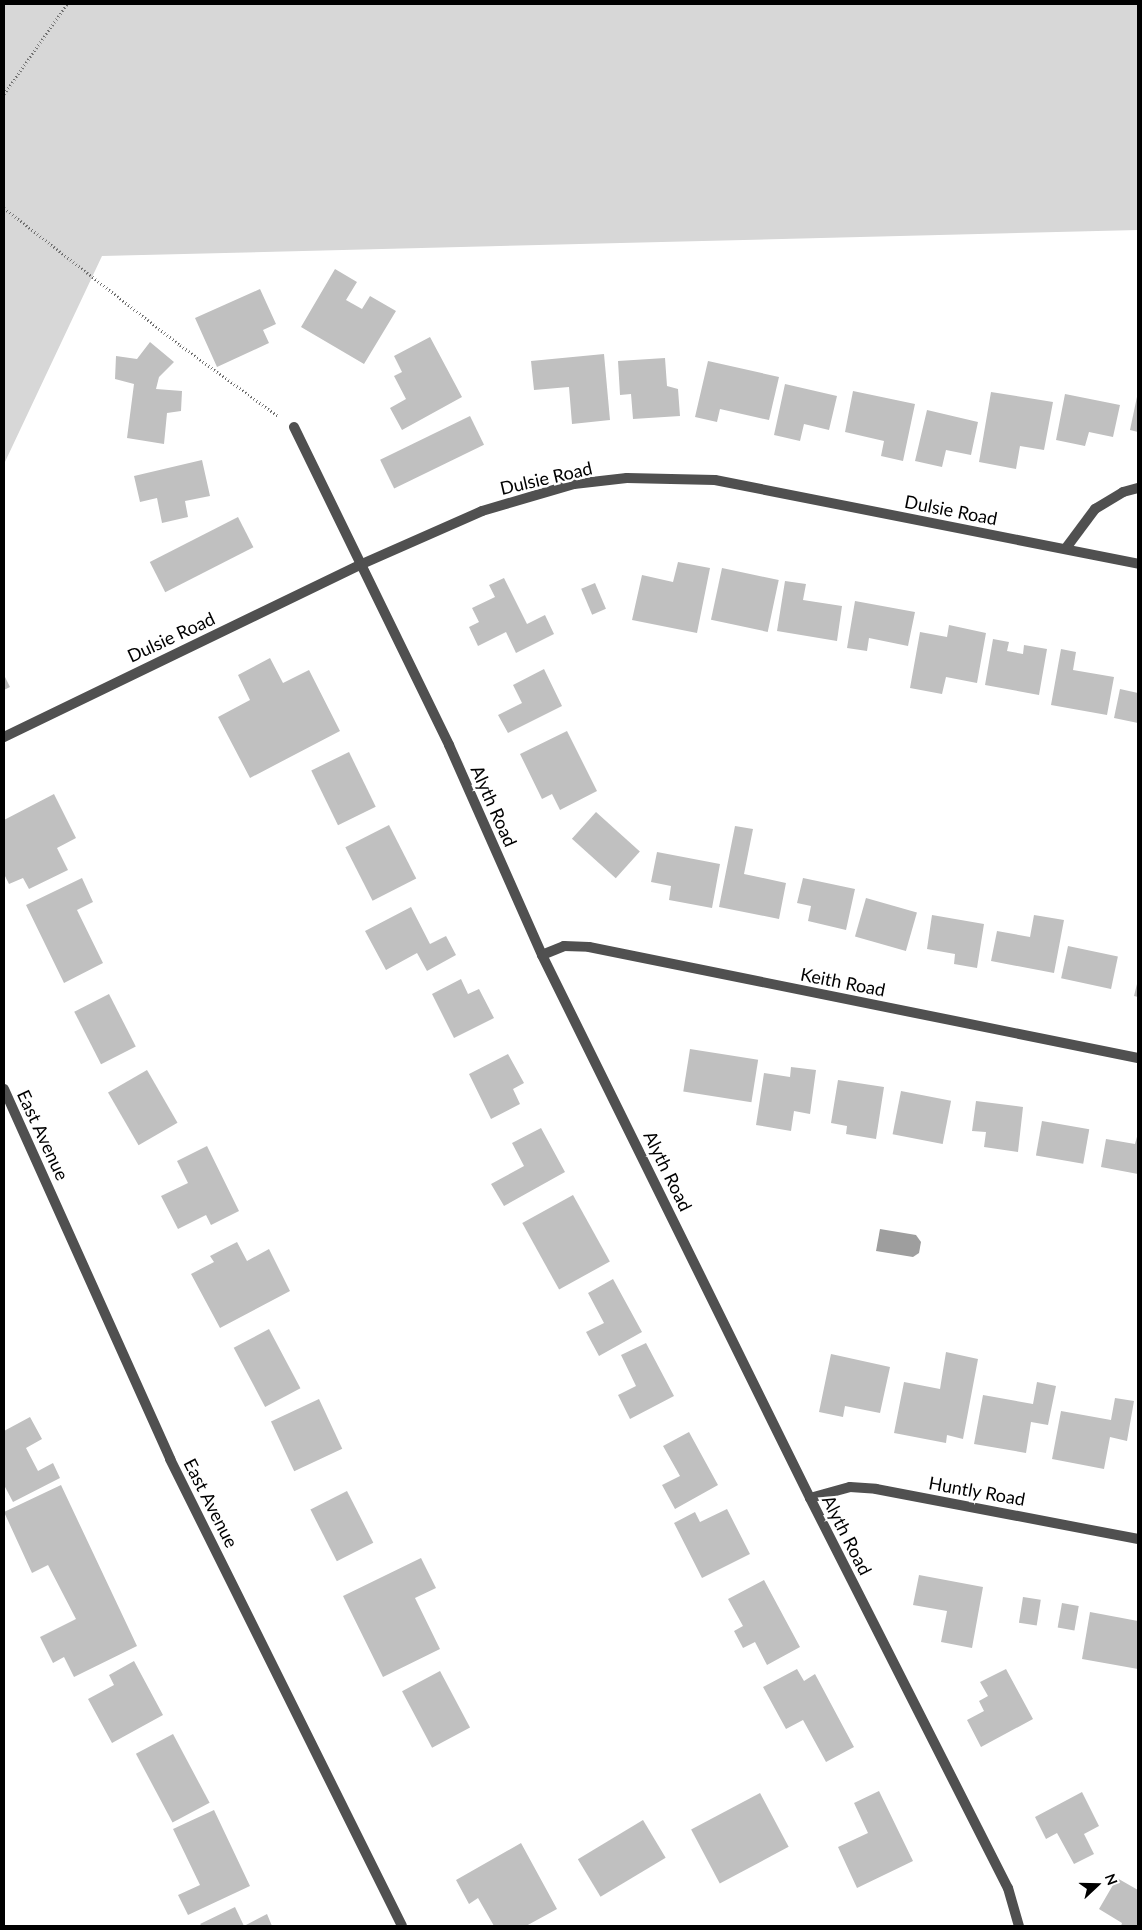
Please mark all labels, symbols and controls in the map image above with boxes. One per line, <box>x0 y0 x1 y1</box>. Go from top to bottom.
street label: Dulsie Road <box>498 457 594 499</box>
street label: Dulsie Road <box>903 490 999 530</box>
street label: Dulsie Road <box>124 607 218 667</box>
street label: Alyth Road <box>467 762 521 850</box>
street label: Keith Road <box>799 963 887 1001</box>
street label: East Avenue <box>13 1086 73 1184</box>
street label: Alyth Road <box>639 1127 697 1215</box>
street label: East Avenue <box>179 1455 243 1551</box>
street label: Huntly Road <box>927 1472 1027 1510</box>
street label: Alyth Road <box>818 1491 876 1579</box>
north arrow <box>1072 1860 1122 1910</box>
text: N <box>1102 1871 1121 1888</box>

